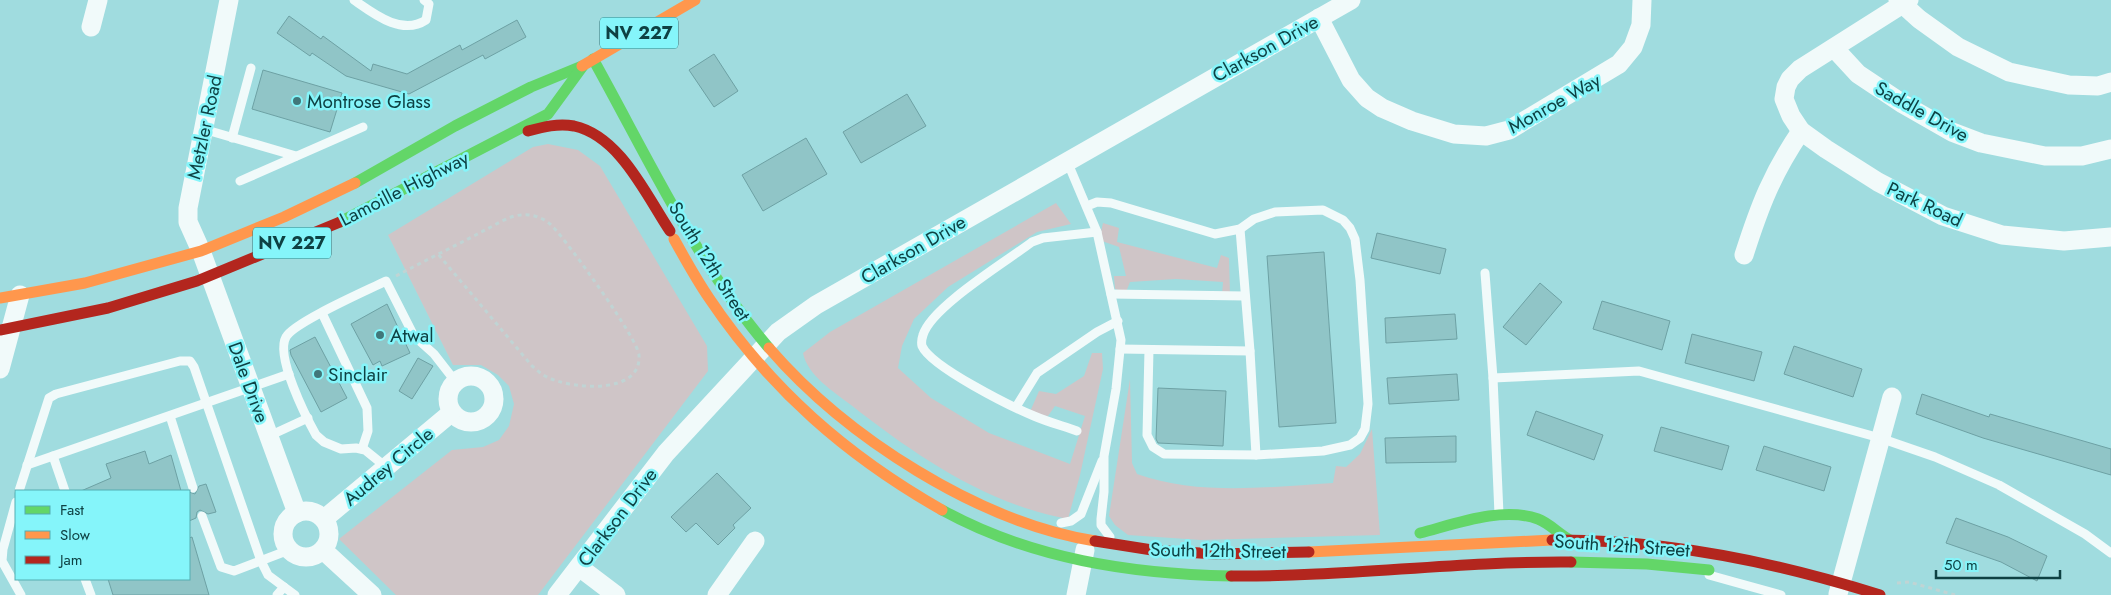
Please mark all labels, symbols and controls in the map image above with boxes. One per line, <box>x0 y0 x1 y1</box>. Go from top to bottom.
street label: Clarkson Drive <box>1207 8 1323 89</box>
road number: NV 227 <box>600 17 678 48</box>
street label: Monroe Way <box>1503 67 1606 140</box>
street label: Metzler Road <box>180 73 229 182</box>
street label: Saddle Drive <box>1870 75 1974 148</box>
place label: Montrose Glass <box>307 88 431 115</box>
marker: Montrose Glass <box>291 95 303 107</box>
street label: Lamoille Highway <box>335 144 474 233</box>
street label: Park Road <box>1883 175 1967 234</box>
street label: South 12th Street <box>662 196 757 326</box>
street label: Clarkson Drive <box>856 208 971 290</box>
road number: NV 227 <box>253 228 331 258</box>
place label: Atwal <box>390 322 434 349</box>
marker: Atwal <box>374 329 386 341</box>
street label: Dale Drive <box>221 338 276 427</box>
place label: Sinclair <box>328 361 388 388</box>
marker: Sinclair <box>312 368 324 380</box>
street label: Audrey Circle <box>337 420 439 512</box>
street label: Clarkson Drive <box>571 462 664 572</box>
legend <box>15 490 190 580</box>
text: Fast <box>60 499 84 521</box>
text: Slow <box>60 524 91 546</box>
street label: South 12th Street <box>1553 527 1691 564</box>
street label: South 12th Street <box>1150 536 1287 565</box>
scale bar <box>1936 548 2060 580</box>
text: Jam <box>58 549 83 571</box>
text: 50 m <box>1944 554 1978 576</box>

